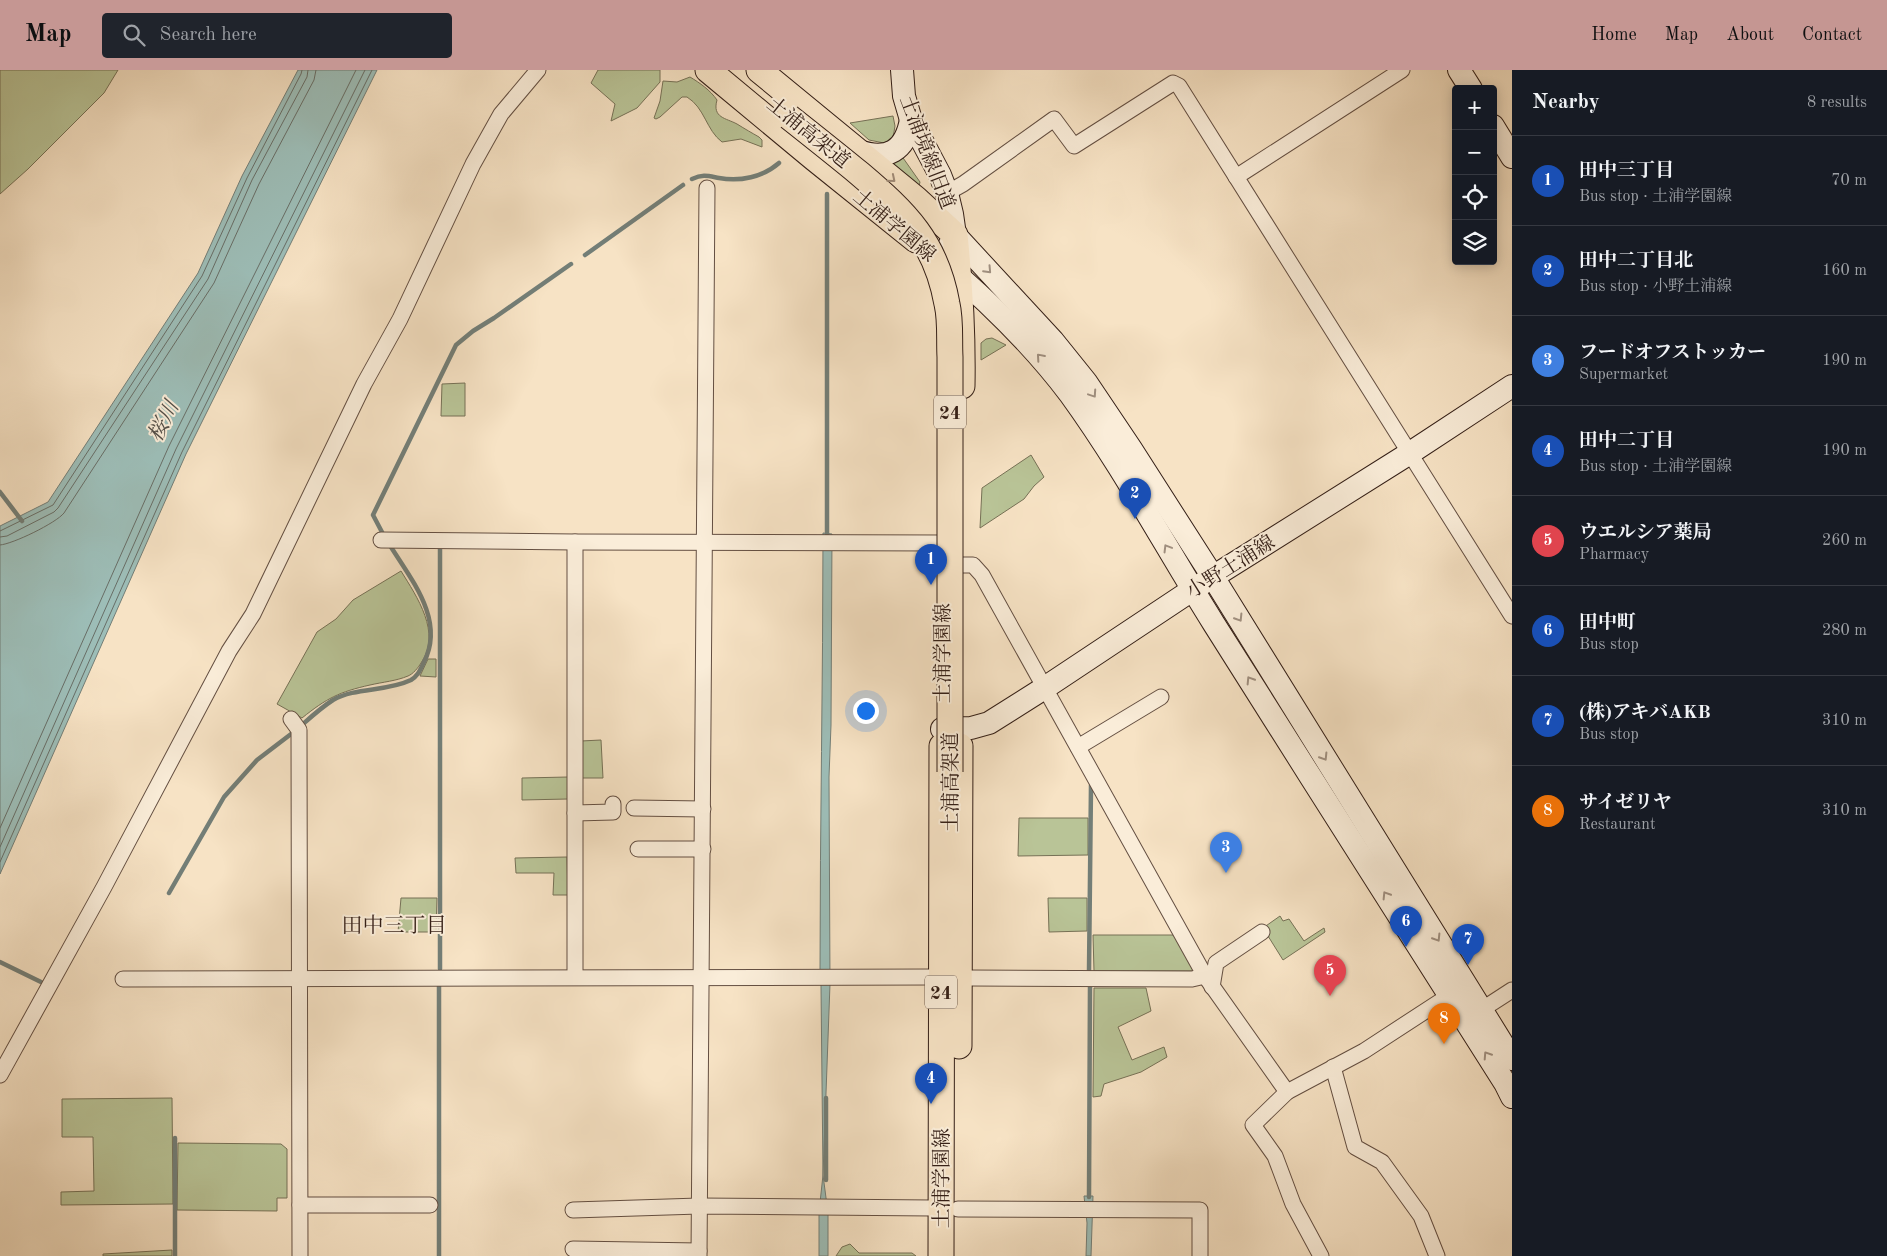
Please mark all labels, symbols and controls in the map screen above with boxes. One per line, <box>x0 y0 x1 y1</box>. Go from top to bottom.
search box <box>102 13 452 58</box>
icon: search <box>120 21 148 49</box>
text: Map <box>25 23 72 47</box>
text: Search here <box>160 26 257 45</box>
text: Home <box>1591 26 1637 44</box>
text: Map <box>1665 26 1698 44</box>
text: About <box>1726 26 1774 44</box>
text: Contact <box>1802 26 1862 44</box>
map controls <box>1452 85 1497 265</box>
button: + <box>1452 85 1497 130</box>
street label: 土浦境線旧道 <box>895 92 959 212</box>
text: Nearby <box>1532 92 1600 113</box>
street label: 土浦高架道 <box>763 93 854 173</box>
text: 8 results <box>1807 95 1867 111</box>
button: − <box>1452 130 1497 175</box>
text: 田中三丁目 <box>1579 162 1674 181</box>
one-way arrow <box>887 173 896 182</box>
text: 1 <box>1543 173 1553 189</box>
text: 70 m <box>1831 173 1867 189</box>
button: locate <box>1452 175 1497 220</box>
street label: 土浦学園線 <box>849 185 940 266</box>
text: Bus stop · 土浦学園線 <box>1579 189 1732 205</box>
button: layers <box>1452 220 1497 265</box>
text: 田中二丁目北 <box>1579 252 1693 271</box>
text: 2 <box>1543 263 1553 279</box>
text: 160 m <box>1822 263 1867 279</box>
one-way arrow <box>982 264 991 273</box>
text: Bus stop · 小野土浦線 <box>1579 279 1732 295</box>
text: フードオフストッカー <box>1579 344 1766 363</box>
text: 3 <box>1543 353 1553 369</box>
text: 190 m <box>1822 353 1867 369</box>
one-way arrow <box>1037 354 1045 363</box>
text: Supermarket <box>1579 367 1668 383</box>
one-way arrow <box>1087 388 1096 397</box>
water label: 桜川 <box>144 396 184 445</box>
road number: 24 <box>934 396 966 428</box>
text: 田中二丁目 <box>1579 432 1674 451</box>
text: 4 <box>1543 443 1553 459</box>
text: 190 m <box>1822 443 1867 459</box>
text: Bus stop · 土浦学園線 <box>1579 459 1732 475</box>
pin: 2 <box>1119 478 1151 519</box>
text: ウエルシア薬局 <box>1579 524 1712 543</box>
street label: 小野土浦線 <box>1182 531 1279 603</box>
text: 5 <box>1543 533 1553 549</box>
text: 260 m <box>1822 533 1867 549</box>
pin: 1 <box>915 544 947 585</box>
one-way arrow <box>1164 544 1174 553</box>
text: Pharmacy <box>1579 547 1649 563</box>
street label: 土浦学園線 <box>932 603 954 703</box>
one-way arrow <box>1232 613 1242 622</box>
text: 田中町 <box>1579 614 1636 633</box>
text: 6 <box>1543 623 1553 639</box>
text: 280 m <box>1822 623 1867 639</box>
text: Bus stop <box>1579 637 1639 653</box>
one-way arrow <box>1246 677 1256 686</box>
your location <box>853 698 879 724</box>
text: (株)アキバAKB <box>1579 704 1711 723</box>
text: 7 <box>1543 713 1553 729</box>
text: 310 m <box>1822 713 1867 729</box>
text: Bus stop <box>1579 727 1639 743</box>
street label: 土浦高架道 <box>940 732 962 832</box>
one-way arrow <box>1318 751 1327 760</box>
text: サイゼリヤ <box>1579 794 1672 813</box>
text: 8 <box>1543 803 1553 819</box>
text: 310 m <box>1822 803 1867 819</box>
text: Restaurant <box>1579 817 1656 833</box>
pin: 3 <box>1210 832 1242 873</box>
one-way arrow <box>1383 891 1393 900</box>
pin: 6 <box>1390 906 1422 947</box>
district label: 田中三丁目 <box>342 914 447 937</box>
pin: 7 <box>1452 924 1484 965</box>
one-way arrow <box>1430 933 1440 942</box>
pin: 5 <box>1314 955 1346 996</box>
road number: 24 <box>925 976 957 1009</box>
pin: 8 <box>1428 1003 1460 1044</box>
one-way arrow <box>1484 1051 1494 1060</box>
pin: 4 <box>915 1063 947 1104</box>
street label: 土浦学園線 <box>931 1128 953 1228</box>

